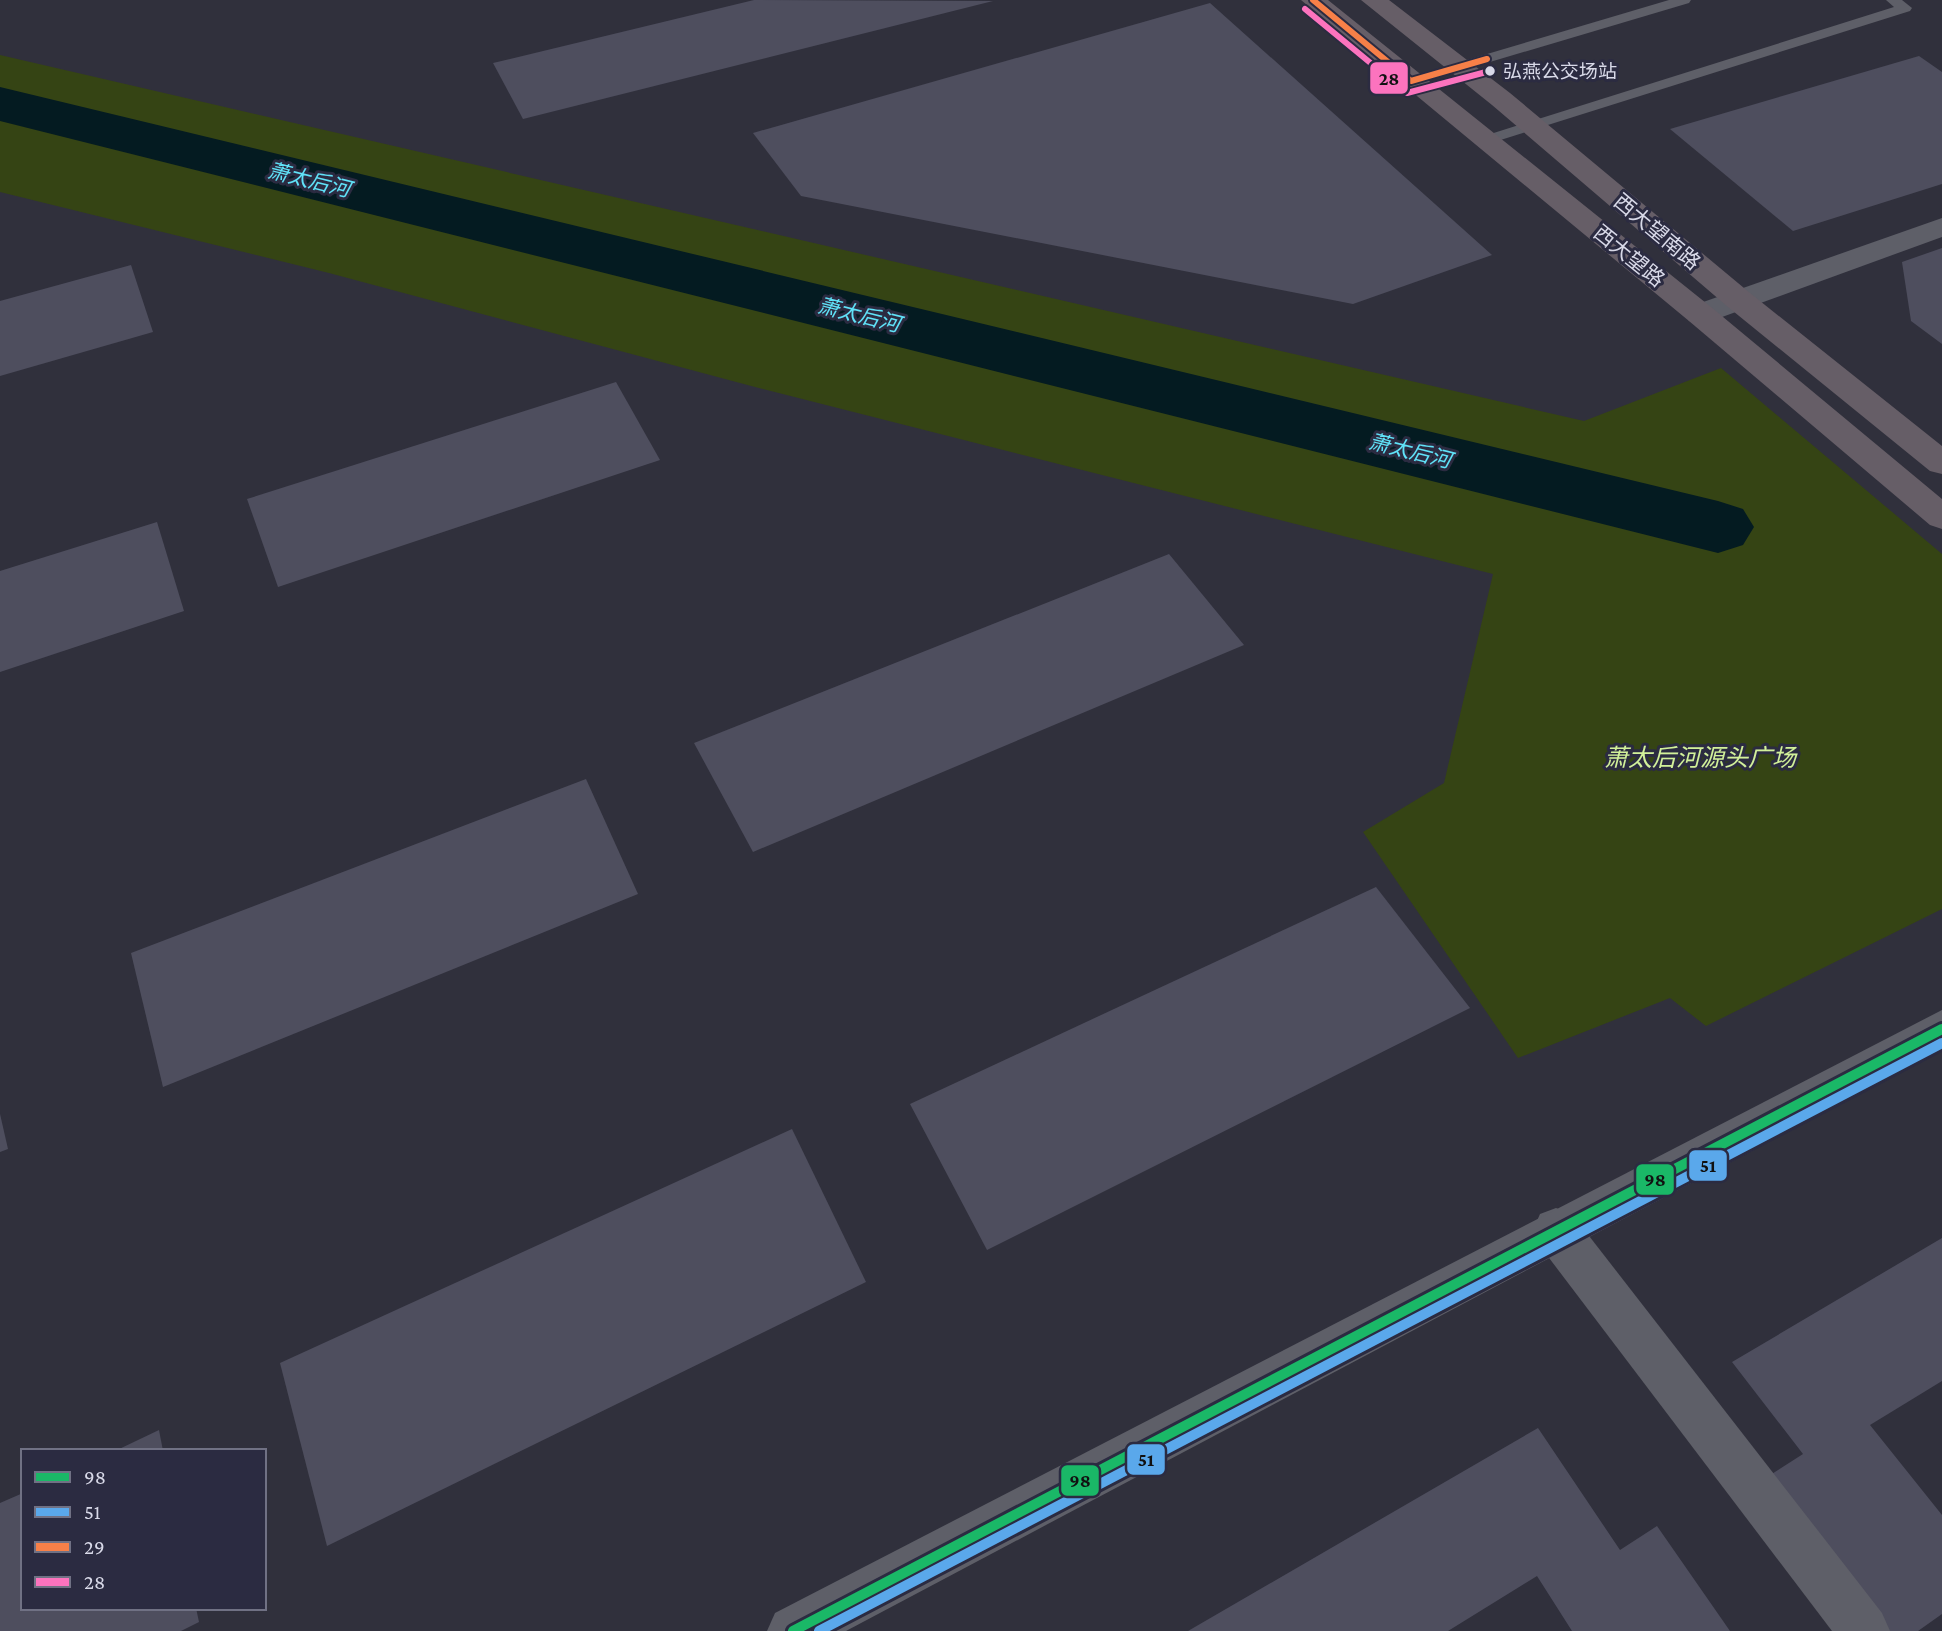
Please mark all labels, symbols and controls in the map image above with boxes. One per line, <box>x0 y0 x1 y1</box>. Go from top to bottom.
line badge: 28 <box>1369 61 1409 95</box>
place label: 弘燕公交场站 <box>1503 61 1617 82</box>
marker: 弘燕公交场站 <box>1483 64 1497 78</box>
text: 28 <box>1379 68 1399 89</box>
water label: 萧太后河 <box>265 158 357 203</box>
street label: 西大望南路 <box>1609 189 1705 275</box>
street label: 西大望路 <box>1589 220 1669 292</box>
water label: 萧太后河 <box>815 293 907 338</box>
water label: 萧太后河 <box>1366 429 1458 474</box>
park label: 萧太后河源头广场 <box>1604 744 1798 771</box>
line badge: 51 <box>1688 1149 1728 1182</box>
text: 51 <box>1700 1155 1716 1176</box>
line badge: 98 <box>1635 1163 1675 1196</box>
text: 98 <box>1644 1169 1666 1190</box>
line badge: 51 <box>1126 1443 1166 1476</box>
legend <box>21 1449 266 1610</box>
text: 51 <box>1138 1449 1154 1470</box>
line badge: 98 <box>1060 1464 1100 1497</box>
text: 98 <box>84 1465 106 1489</box>
text: 98 <box>1069 1470 1091 1491</box>
text: 51 <box>84 1500 101 1524</box>
text: 29 <box>84 1535 105 1559</box>
text: 28 <box>84 1570 105 1594</box>

